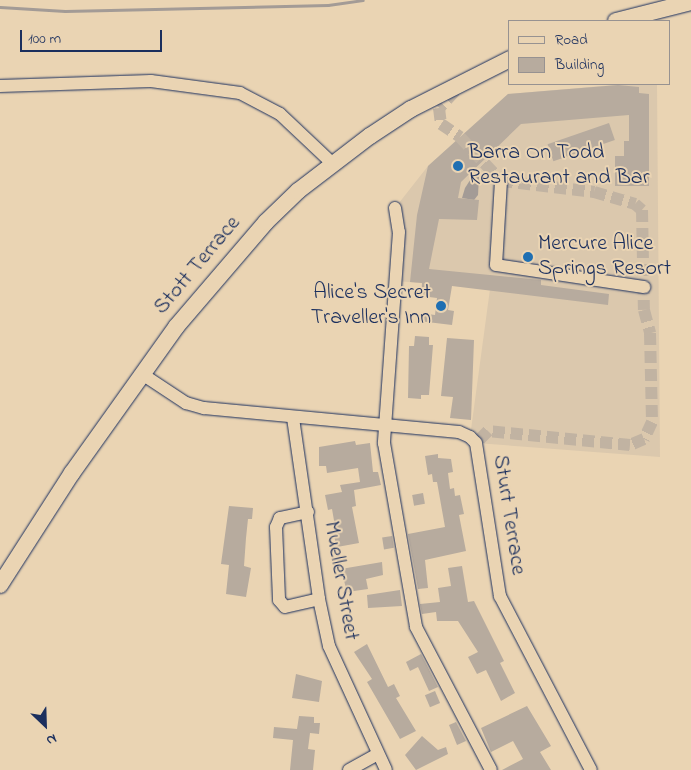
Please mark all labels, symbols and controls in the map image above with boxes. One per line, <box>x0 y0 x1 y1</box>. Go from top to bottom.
scale bar <box>22 20 165 52</box>
legend <box>508 20 671 85</box>
text: 100 m <box>28 28 61 50</box>
text: Road <box>555 29 588 51</box>
text: Building <box>555 54 604 76</box>
place label: Barra On Todd Restaurant and Bar <box>468 140 650 192</box>
marker: Barra On Todd Restaurant and Bar <box>452 160 464 172</box>
street label: Stott Terrace <box>149 211 247 321</box>
place label: Mercure Alice Springs Resort <box>538 231 671 282</box>
marker: Mercure Alice Springs Resort <box>522 251 534 263</box>
place label: Alice's Secret Traveller's Inn <box>311 280 431 332</box>
marker: Alice's Secret Traveller's Inn <box>435 300 447 312</box>
street label: Sturt Terrace <box>485 453 531 577</box>
street label: Mueller Street <box>317 519 363 643</box>
north arrow <box>20 700 70 750</box>
text: N <box>43 728 60 751</box>

